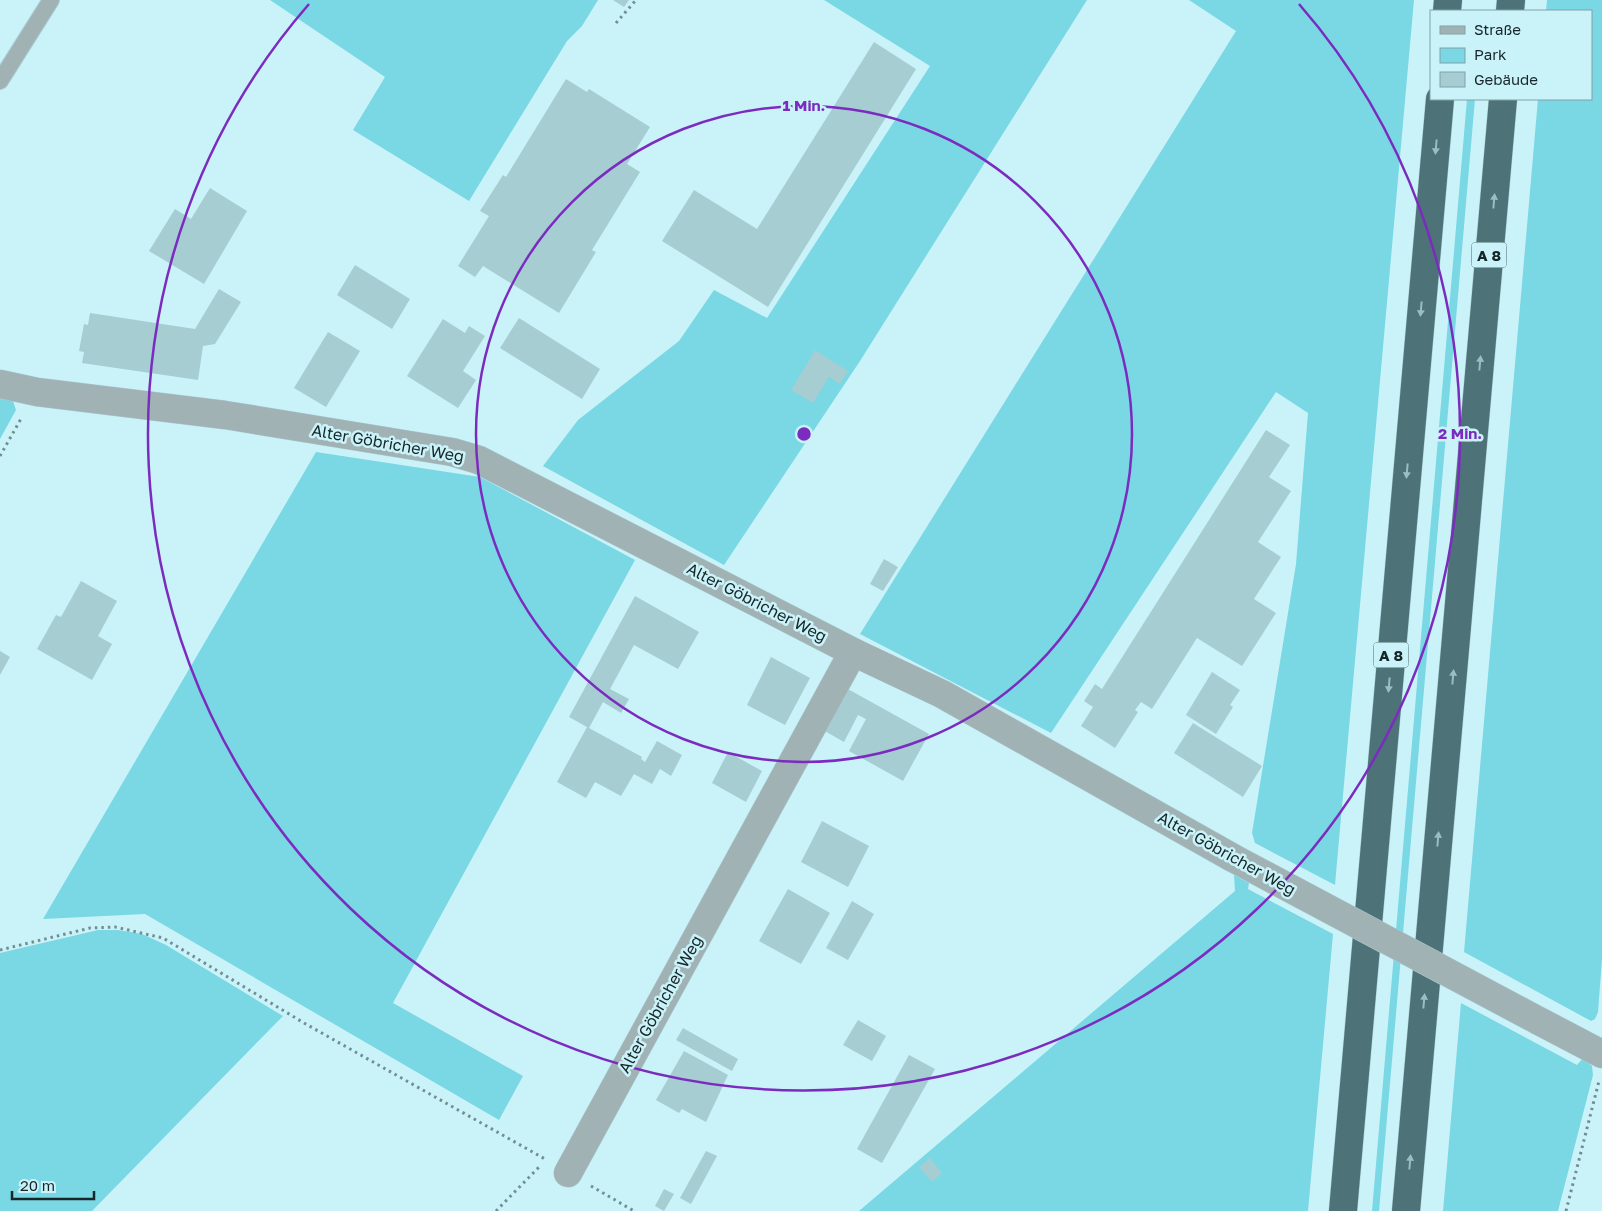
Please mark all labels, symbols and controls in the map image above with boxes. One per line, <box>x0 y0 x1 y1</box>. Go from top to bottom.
legend <box>1430 10 1592 100</box>
text: Straße <box>1474 20 1521 38</box>
text: Park <box>1474 45 1507 63</box>
text: Gebäude <box>1474 70 1538 88</box>
text: 1 Min. <box>783 96 825 114</box>
one-way arrow <box>1431 140 1439 156</box>
one-way arrow <box>1490 192 1498 208</box>
road number: A 8 <box>1472 242 1506 268</box>
one-way arrow <box>1417 301 1425 317</box>
one-way arrow <box>1476 354 1484 370</box>
street label: Alter Göbricher Weg <box>310 420 466 466</box>
text: 2 Min. <box>1438 424 1482 442</box>
centre of rings <box>795 425 813 443</box>
one-way arrow <box>1403 463 1411 479</box>
street label: Alter Göbricher Weg <box>684 558 830 646</box>
road number: A 8 <box>1374 642 1408 668</box>
one-way arrow <box>1449 669 1457 685</box>
one-way arrow <box>1384 678 1392 694</box>
street label: Alter Göbricher Weg <box>1155 807 1299 899</box>
one-way arrow <box>1435 830 1443 846</box>
street label: Alter Göbricher Weg <box>614 932 706 1076</box>
one-way arrow <box>1420 992 1428 1008</box>
one-way arrow <box>1407 1154 1415 1170</box>
scale bar <box>12 1168 95 1200</box>
text: 20 m <box>20 1176 55 1194</box>

